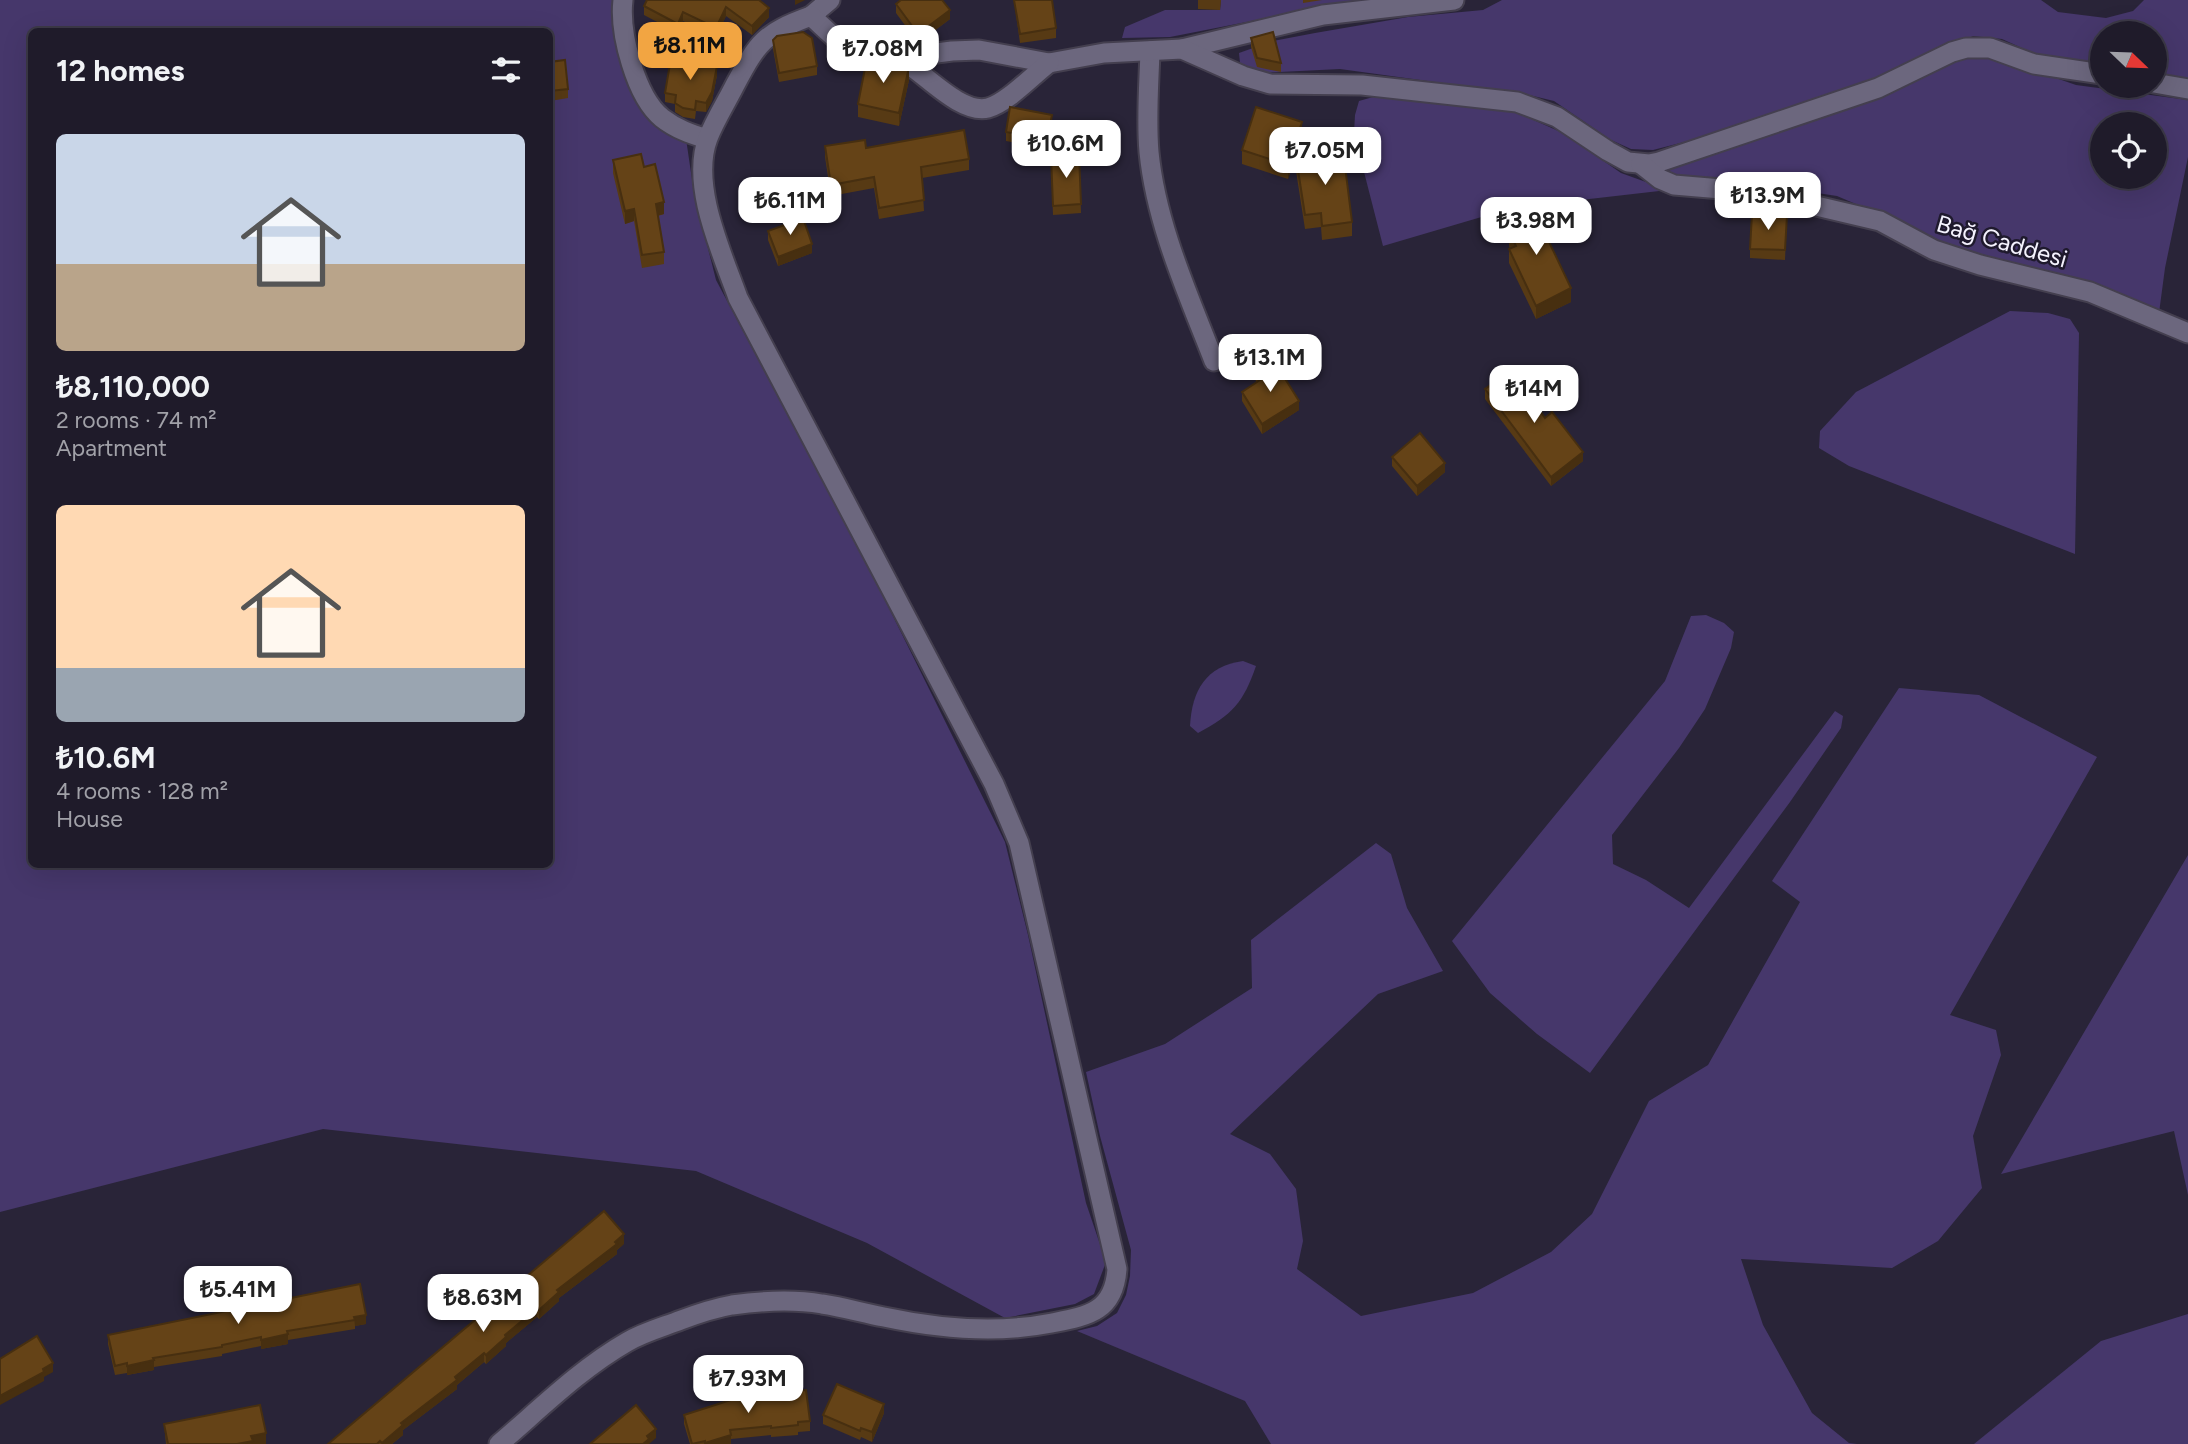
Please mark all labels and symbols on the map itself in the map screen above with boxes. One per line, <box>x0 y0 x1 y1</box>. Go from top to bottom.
north arrow <box>2090 21 2166 98</box>
pin: ₺8.11M <box>633 22 747 82</box>
pin: ₺7.08M <box>826 25 940 85</box>
pin: ₺10.6M <box>1009 120 1123 180</box>
pin: ₺7.05M <box>1268 128 1382 187</box>
pin: ₺13.9M <box>1711 173 1825 232</box>
pin: ₺6.11M <box>733 177 847 237</box>
pin: ₺3.98M <box>1479 198 1593 257</box>
street label: Bağ Caddesi <box>1933 209 2071 273</box>
pin: ₺13.1M <box>1213 334 1327 394</box>
pin: ₺14M <box>1493 366 1575 425</box>
pin: ₺5.41M <box>181 1266 295 1326</box>
pin: ₺8.63M <box>426 1274 540 1334</box>
pin: ₺7.93M <box>691 1356 805 1415</box>

